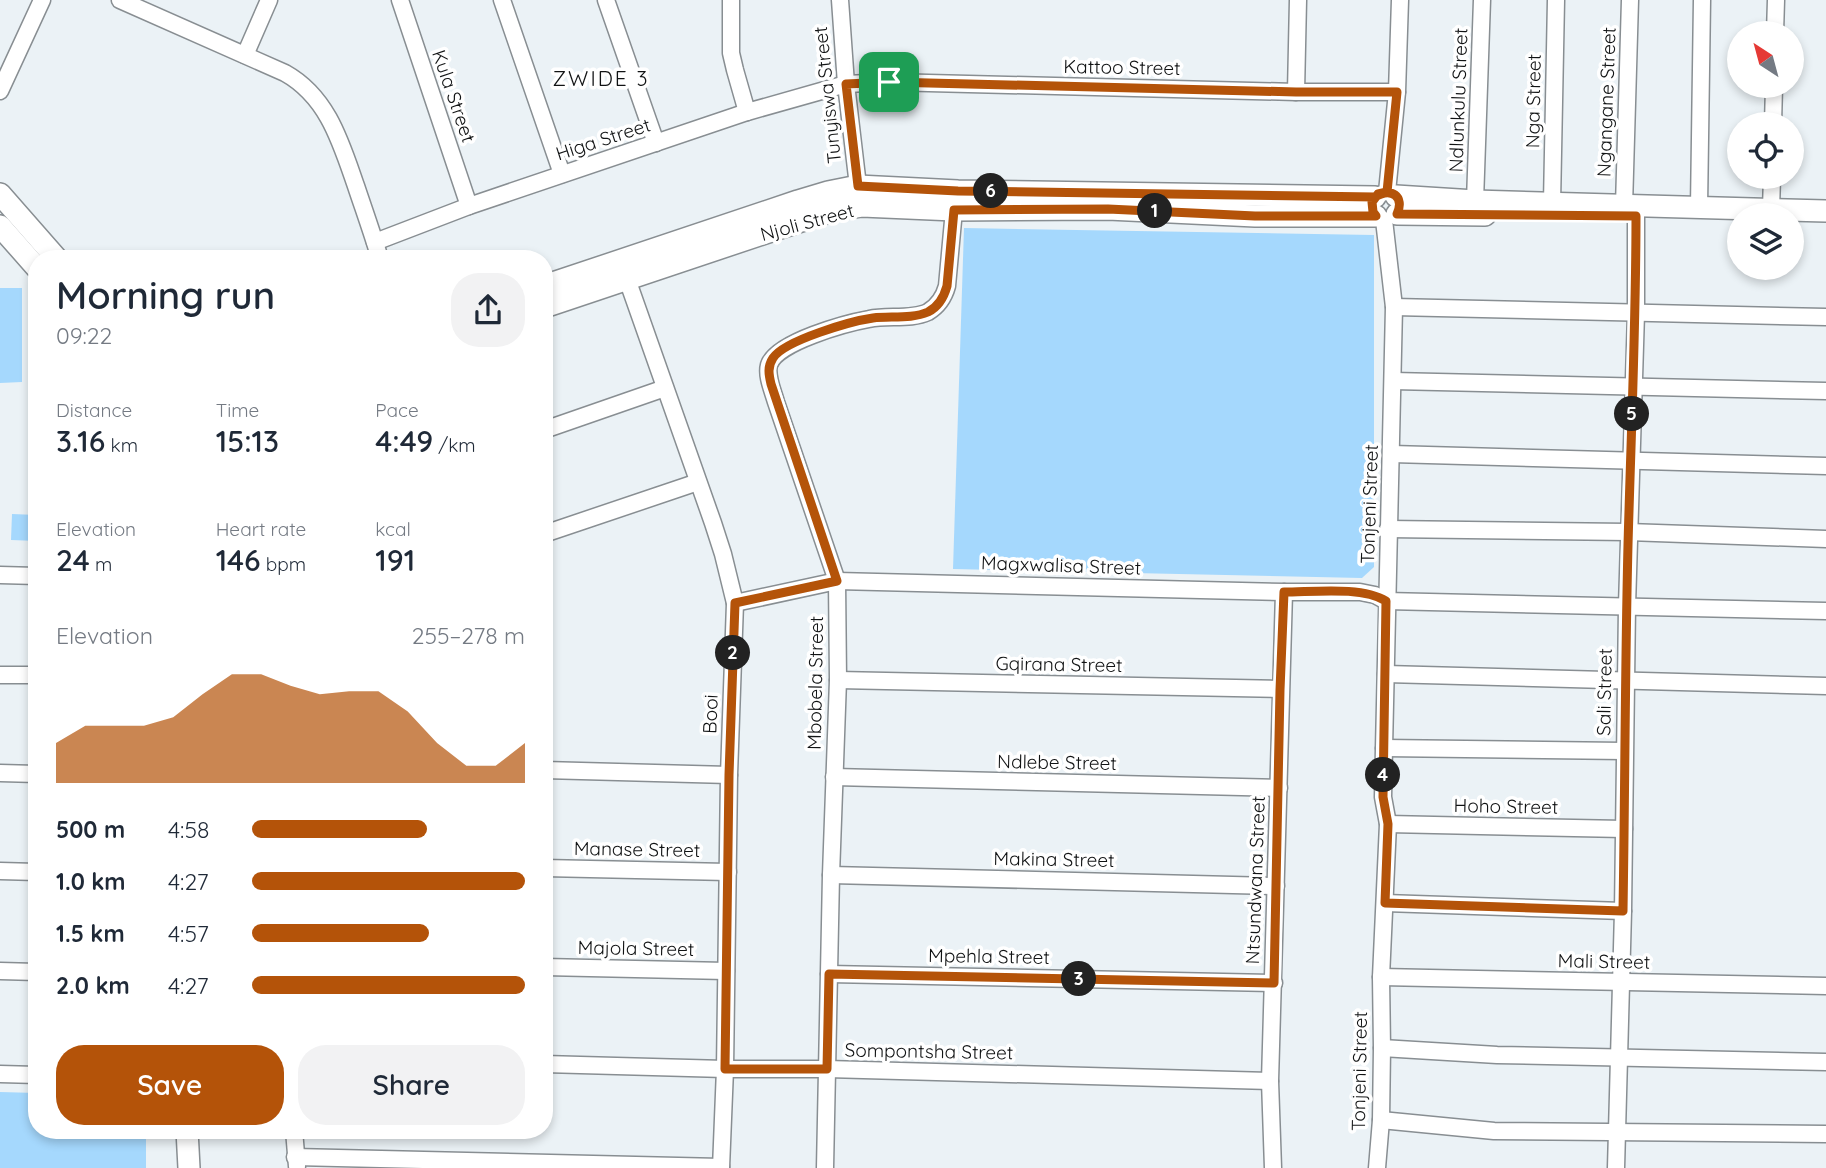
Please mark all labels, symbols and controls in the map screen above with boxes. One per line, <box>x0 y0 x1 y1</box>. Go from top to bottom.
north arrow <box>1727 21 1804 98</box>
map controls <box>1727 21 1804 280</box>
street label: Tunyiswa Street <box>808 25 846 165</box>
street label: Ndlunkulu Street <box>1443 27 1473 173</box>
street label: Ngangane Street <box>1591 27 1621 177</box>
street label: Kula Street <box>427 47 481 145</box>
pin <box>859 52 919 112</box>
street label: Kattoo Street <box>1063 54 1181 80</box>
street label: Nga Street <box>1520 54 1546 148</box>
icon: arrive <box>870 63 908 101</box>
district label: ZWIDE 3 <box>553 65 649 91</box>
street label: Higa Street <box>553 112 653 166</box>
button: locate <box>1727 112 1804 189</box>
pin: 6 <box>974 174 1009 208</box>
text: 6 <box>985 178 996 202</box>
pin: 1 <box>1138 194 1172 228</box>
street label: Njoli Street <box>758 198 856 246</box>
text: 1 <box>1151 198 1158 222</box>
button: layers <box>1727 203 1804 280</box>
text: Morning run <box>56 271 275 319</box>
button: share <box>451 273 525 347</box>
text: 09:22 <box>56 321 112 350</box>
pin: 5 <box>1614 396 1650 432</box>
text: Distance <box>56 398 132 422</box>
text: Time <box>216 398 259 422</box>
text: Pace <box>375 398 419 422</box>
text: 5 <box>1626 401 1637 425</box>
text: 3.16 <box>56 422 105 460</box>
text: 15:13 <box>216 422 279 460</box>
text: 4:49 <box>375 422 433 460</box>
text: km <box>105 433 138 457</box>
text: /km <box>433 433 476 457</box>
street label: Tonjeni Street <box>1355 444 1383 564</box>
text: Elevation <box>56 517 136 541</box>
text: Heart rate <box>216 517 306 541</box>
text: kcal <box>375 517 411 541</box>
text: 24 <box>56 541 90 579</box>
text: 146 <box>216 541 260 579</box>
text: 191 <box>375 541 415 579</box>
street label: Magxwalisa Street <box>980 550 1142 580</box>
text: m <box>90 552 112 576</box>
text: bpm <box>260 552 306 576</box>
street label: Mbobela Street <box>802 616 828 750</box>
text: Elevation <box>56 621 153 650</box>
text: 255–278 m <box>412 621 525 650</box>
pin: 2 <box>716 636 750 670</box>
text: 2 <box>727 640 738 664</box>
street label: Sali Street <box>1591 648 1617 736</box>
street label: Gqirana Street <box>995 651 1123 677</box>
street label: Booi <box>697 694 723 734</box>
street label: Ndlebe Street <box>997 749 1117 775</box>
pin: 4 <box>1366 758 1400 792</box>
text: 4 <box>1377 762 1388 786</box>
street label: Hoho Street <box>1454 793 1558 819</box>
street label: Ntsundwana Street <box>1240 795 1270 965</box>
text: 500 m <box>56 815 125 844</box>
text: 4:58 <box>168 815 209 844</box>
street label: Manase Street <box>574 836 700 862</box>
street label: Makina Street <box>993 846 1115 872</box>
text: 1.0 km <box>56 867 126 896</box>
text: 4:27 <box>168 867 209 896</box>
text: 1.5 km <box>56 919 125 948</box>
text: 4:57 <box>168 919 209 948</box>
street label: Majola Street <box>577 935 695 961</box>
street label: Mpehla Street <box>928 943 1050 969</box>
street label: Mali Street <box>1557 948 1651 974</box>
pin: 3 <box>1062 962 1096 996</box>
text: 3 <box>1073 966 1084 990</box>
text: 2.0 km <box>56 971 130 1000</box>
text: 4:27 <box>168 971 209 1000</box>
street label: Tonjeni Street <box>1346 1011 1372 1131</box>
street label: Sompontsha Street <box>844 1038 1014 1064</box>
button: Save <box>56 1045 284 1125</box>
button: Share <box>298 1045 525 1125</box>

